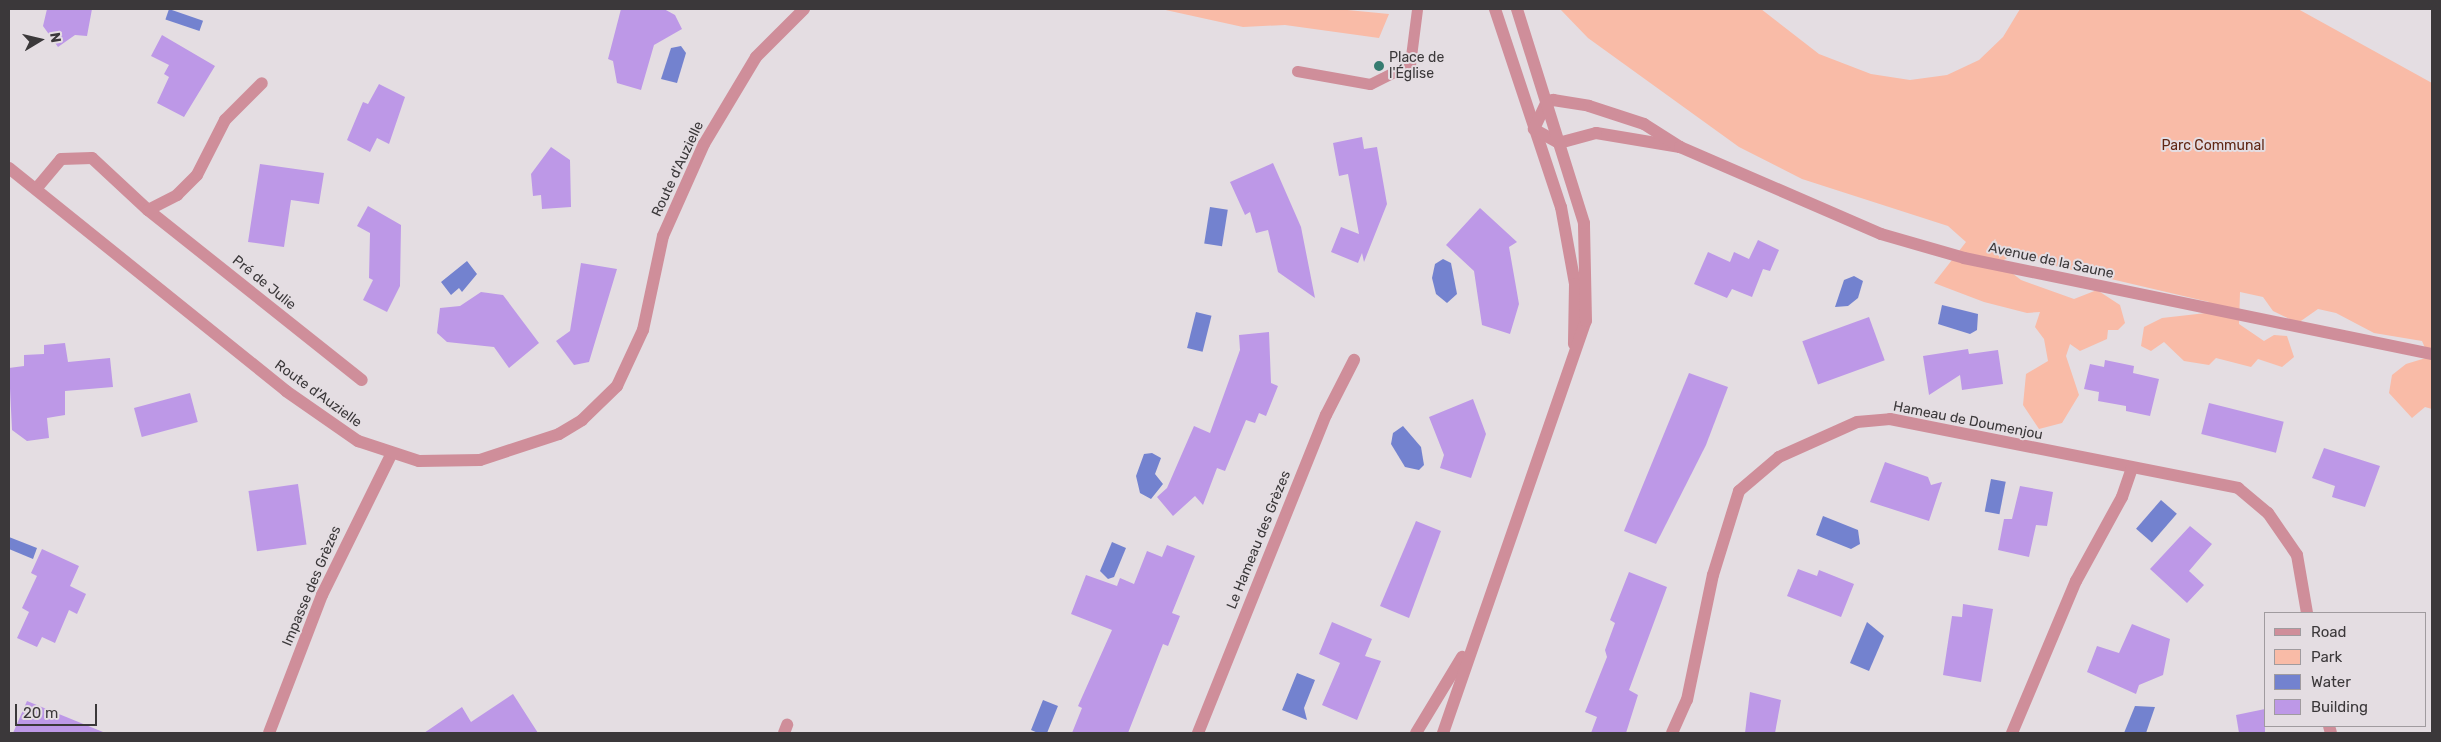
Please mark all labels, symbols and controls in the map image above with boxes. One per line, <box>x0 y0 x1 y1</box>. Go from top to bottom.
north arrow <box>15 15 65 65</box>
text: N <box>46 31 64 44</box>
place label: Place de l'Église <box>1389 50 1444 82</box>
marker: Place de l'Église <box>1373 60 1385 72</box>
street label: Route d'Auzielle <box>649 119 707 219</box>
park label: Parc Communal <box>2161 138 2265 154</box>
street label: Avenue de la Saune <box>1987 239 2115 283</box>
street label: Pré de Julie <box>229 252 299 314</box>
street label: Route d'Auzielle <box>271 357 365 431</box>
street label: Hameau de Doumenjou <box>1892 398 2044 444</box>
street label: Le Hameau des Grèzes <box>1224 468 1294 612</box>
street label: Impasse des Grèzes <box>279 523 345 649</box>
legend <box>2264 612 2426 727</box>
text: Road <box>2311 623 2347 641</box>
text: Park <box>2311 648 2342 666</box>
text: Water <box>2311 673 2351 691</box>
scale bar <box>18 694 100 726</box>
text: Building <box>2311 698 2368 716</box>
text: 20 m <box>23 704 58 722</box>

